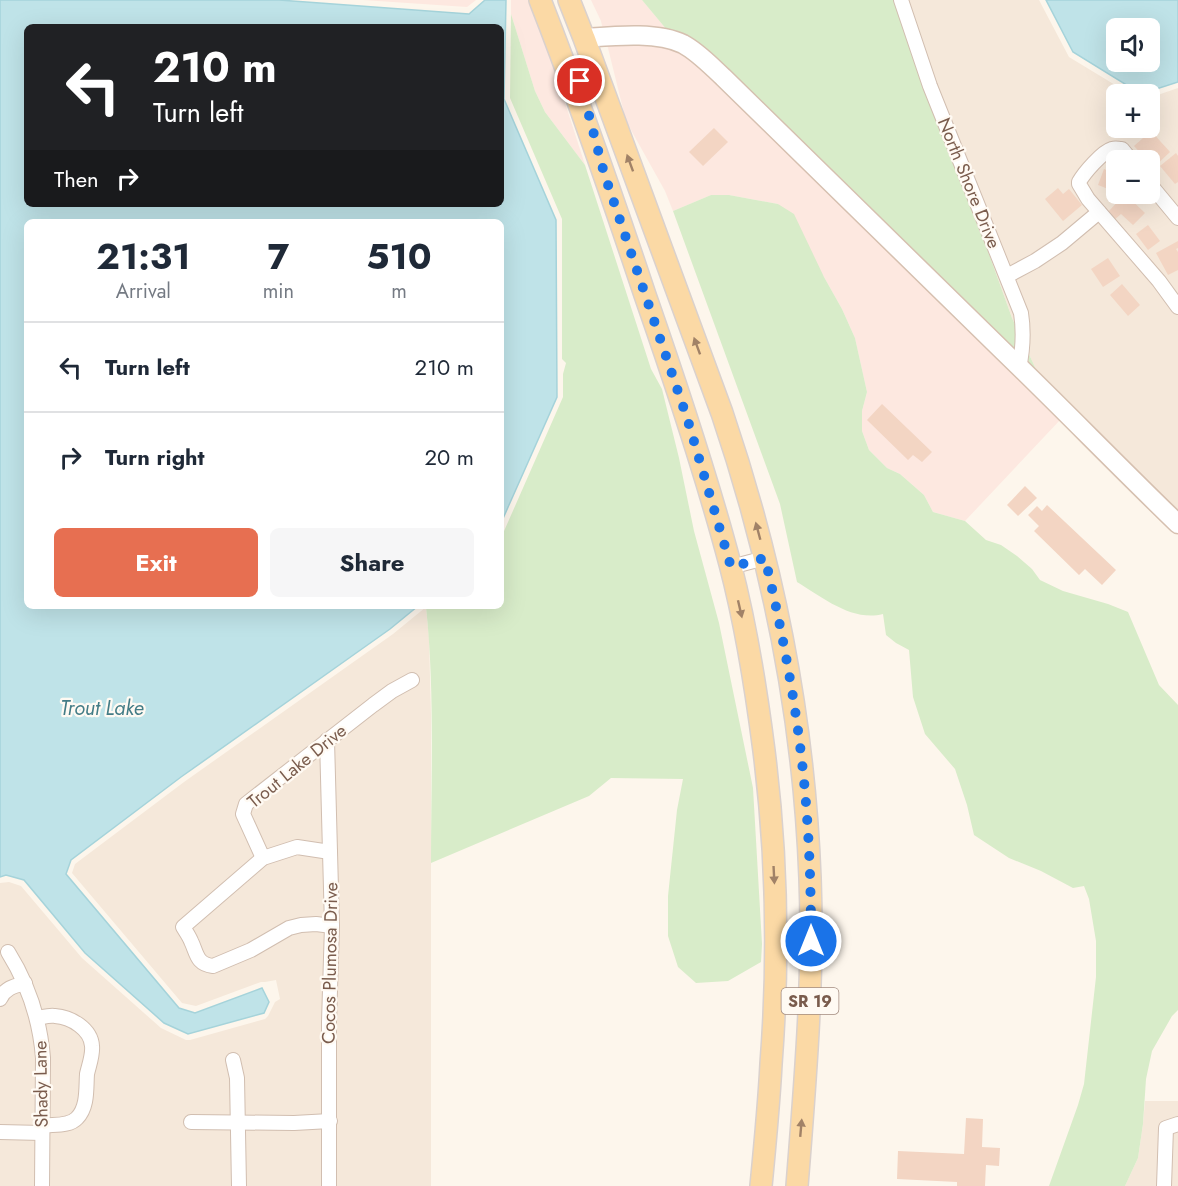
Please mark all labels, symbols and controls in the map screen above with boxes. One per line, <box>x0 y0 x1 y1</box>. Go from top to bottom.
map controls <box>1106 18 1160 204</box>
button: sound <box>1106 18 1160 72</box>
text: 210 m <box>153 37 277 98</box>
icon: left <box>54 48 132 126</box>
pin <box>554 55 605 106</box>
icon: arrive <box>563 64 596 97</box>
button: + <box>1106 84 1160 138</box>
text: Turn left <box>153 93 243 132</box>
street label: North Shore Drive <box>931 114 1007 252</box>
button: − <box>1106 150 1160 204</box>
one-way arrow <box>625 153 635 171</box>
icon: right <box>111 162 144 195</box>
text: Then <box>54 163 99 195</box>
text: 21:31 <box>96 230 190 282</box>
text: 7 <box>268 230 289 282</box>
text: 510 <box>366 230 432 282</box>
text: Arrival <box>116 277 171 306</box>
text: min <box>263 277 294 306</box>
text: m <box>391 277 407 306</box>
one-way arrow <box>692 336 702 354</box>
icon: left <box>54 351 87 384</box>
text: Turn left <box>105 351 190 383</box>
text: 210 m <box>415 351 474 383</box>
icon: right <box>54 441 87 474</box>
text: Turn right <box>105 441 205 473</box>
text: 20 m <box>425 441 474 473</box>
one-way arrow <box>753 522 762 540</box>
button: Exit <box>54 528 258 597</box>
button: Share <box>270 528 474 597</box>
one-way arrow <box>736 600 745 619</box>
water label: Trout Lake <box>60 694 144 723</box>
street label: Trout Lake Drive <box>242 718 352 814</box>
one-way arrow <box>769 866 778 885</box>
street label: Cocos Plumosa Drive <box>316 882 344 1044</box>
position arrow <box>779 909 843 973</box>
road number: SR 19 <box>782 988 838 1014</box>
street label: Shady Lane <box>27 1040 55 1128</box>
one-way arrow <box>797 1118 806 1137</box>

